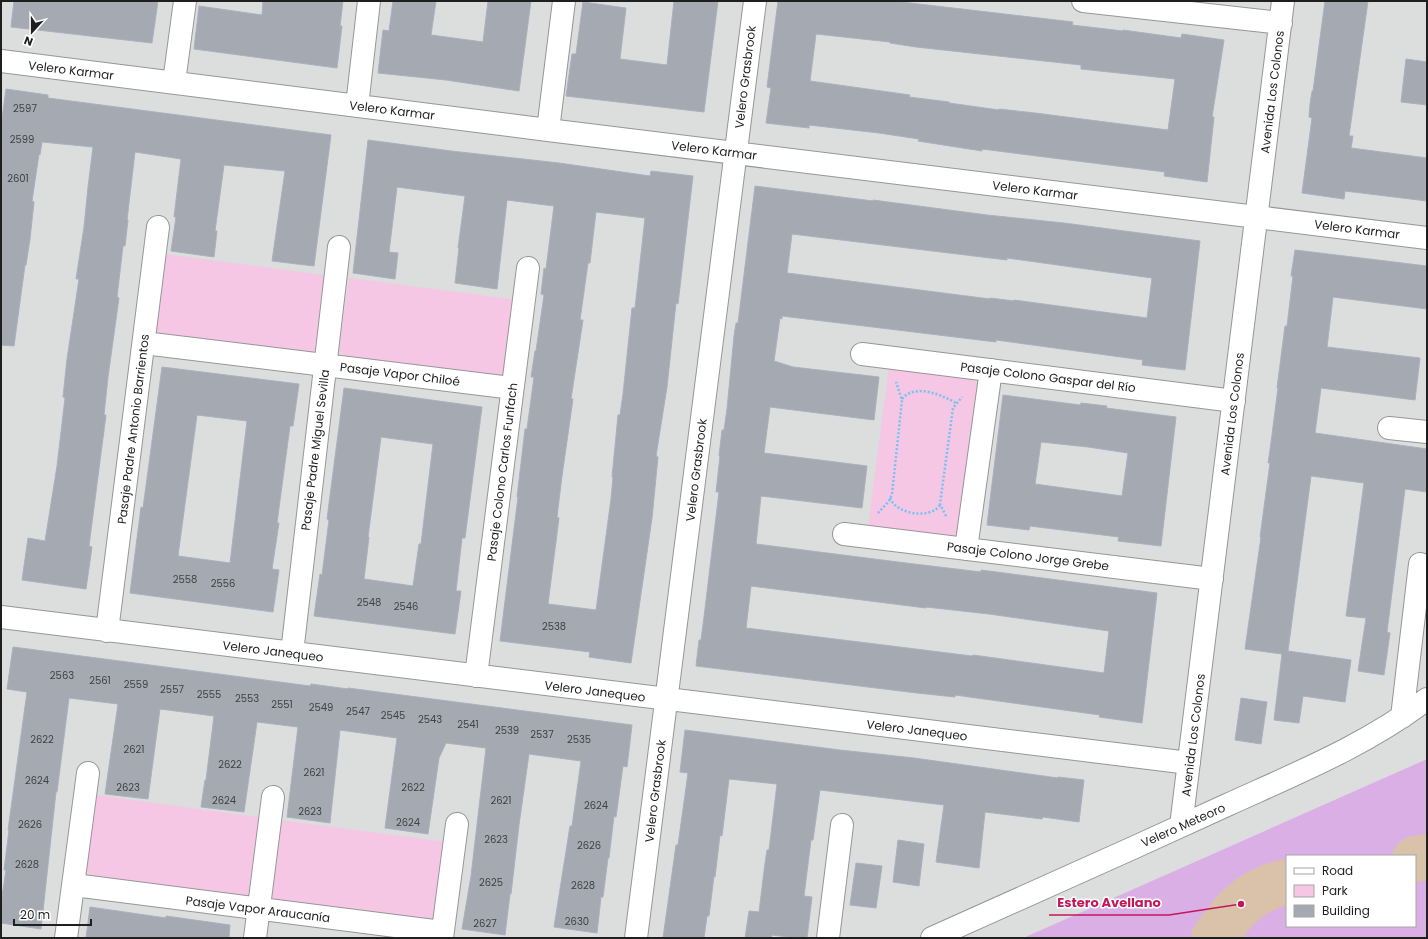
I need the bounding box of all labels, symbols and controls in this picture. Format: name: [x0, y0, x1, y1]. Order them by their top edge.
north arrow: [12, 12, 52, 52]
street label: Velero Grasbrook: [730, 24, 760, 129]
street label: Avenida Los Colonos: [1256, 29, 1288, 155]
text: N: [22, 32, 35, 50]
street label: Velero Karmar: [27, 56, 115, 84]
street label: Velero Karmar: [348, 96, 436, 124]
house number: 2597: [13, 101, 37, 116]
house number: 2599: [10, 132, 34, 147]
street label: Velero Karmar: [670, 136, 758, 164]
house number: 2601: [7, 171, 29, 186]
street label: Velero Karmar: [991, 176, 1079, 204]
street label: Velero Karmar: [1313, 215, 1401, 243]
street label: Pasaje Padre Antonio Barrientos: [113, 333, 153, 525]
street label: Avenida Los Colonos: [1216, 351, 1248, 477]
street label: Pasaje Vapor Chiloé: [339, 358, 461, 390]
street label: Pasaje Colono Gaspar del Río: [959, 358, 1137, 396]
street label: Pasaje Padre Miguel Sevilla: [297, 368, 333, 532]
street label: Pasaje Colono Carlos Funfach: [483, 382, 521, 562]
street label: Velero Grasbrook: [681, 417, 711, 522]
street label: Pasaje Colono Jorge Grebe: [946, 538, 1110, 574]
house number: 2558: [173, 572, 197, 587]
house number: 2556: [211, 576, 235, 591]
house number: 2548: [357, 595, 381, 610]
house number: 2546: [394, 599, 418, 614]
house number: 2538: [542, 619, 566, 634]
street label: Velero Janequeo: [221, 636, 325, 666]
house number: 2563: [50, 668, 74, 683]
street label: Avenida Los Colonos: [1177, 672, 1209, 798]
house number: 2561: [89, 673, 111, 688]
street label: Velero Janequeo: [543, 676, 647, 706]
house number: 2559: [124, 677, 148, 692]
house number: 2557: [160, 682, 184, 697]
house number: 2555: [197, 687, 221, 702]
house number: 2553: [235, 691, 259, 706]
house number: 2551: [271, 697, 293, 712]
house number: 2549: [309, 700, 333, 715]
house number: 2547: [346, 704, 370, 719]
house number: 2545: [381, 708, 405, 723]
house number: 2543: [418, 712, 442, 727]
street label: Velero Janequeo: [865, 715, 969, 745]
house number: 2541: [457, 717, 479, 732]
house number: 2539: [495, 723, 519, 738]
house number: 2537: [530, 727, 554, 742]
house number: 2622: [30, 732, 54, 747]
house number: 2535: [567, 732, 591, 747]
street label: Velero Grasbrook: [640, 738, 670, 843]
house number: 2621: [123, 742, 145, 757]
house number: 2622: [218, 757, 242, 772]
house number: 2621: [303, 765, 325, 780]
house number: 2624: [25, 773, 49, 788]
house number: 2623: [116, 780, 140, 795]
house number: 2622: [401, 780, 425, 795]
house number: 2624: [212, 793, 236, 808]
house number: 2621: [490, 793, 512, 808]
house number: 2624: [584, 798, 608, 813]
street label: Velero Meteoro: [1138, 799, 1228, 851]
house number: 2623: [298, 804, 322, 819]
house number: 2624: [396, 815, 420, 830]
house number: 2626: [18, 817, 42, 832]
house number: 2623: [484, 832, 508, 847]
house number: 2626: [577, 838, 601, 853]
legend: [1286, 855, 1416, 927]
house number: 2628: [15, 857, 39, 872]
text: Road: [1322, 862, 1353, 879]
house number: 2625: [479, 875, 503, 890]
house number: 2628: [571, 878, 595, 893]
text: Park: [1322, 882, 1349, 899]
callout: Estero Avellano: [1049, 890, 1169, 915]
street label: Pasaje Vapor Araucanía: [185, 892, 331, 926]
text: Estero Avellano: [1057, 893, 1161, 912]
scale bar: [14, 901, 91, 927]
text: Building: [1322, 902, 1370, 919]
text: 20 m: [20, 906, 50, 923]
house number: 2630: [565, 914, 589, 929]
house number: 2627: [473, 916, 497, 931]

